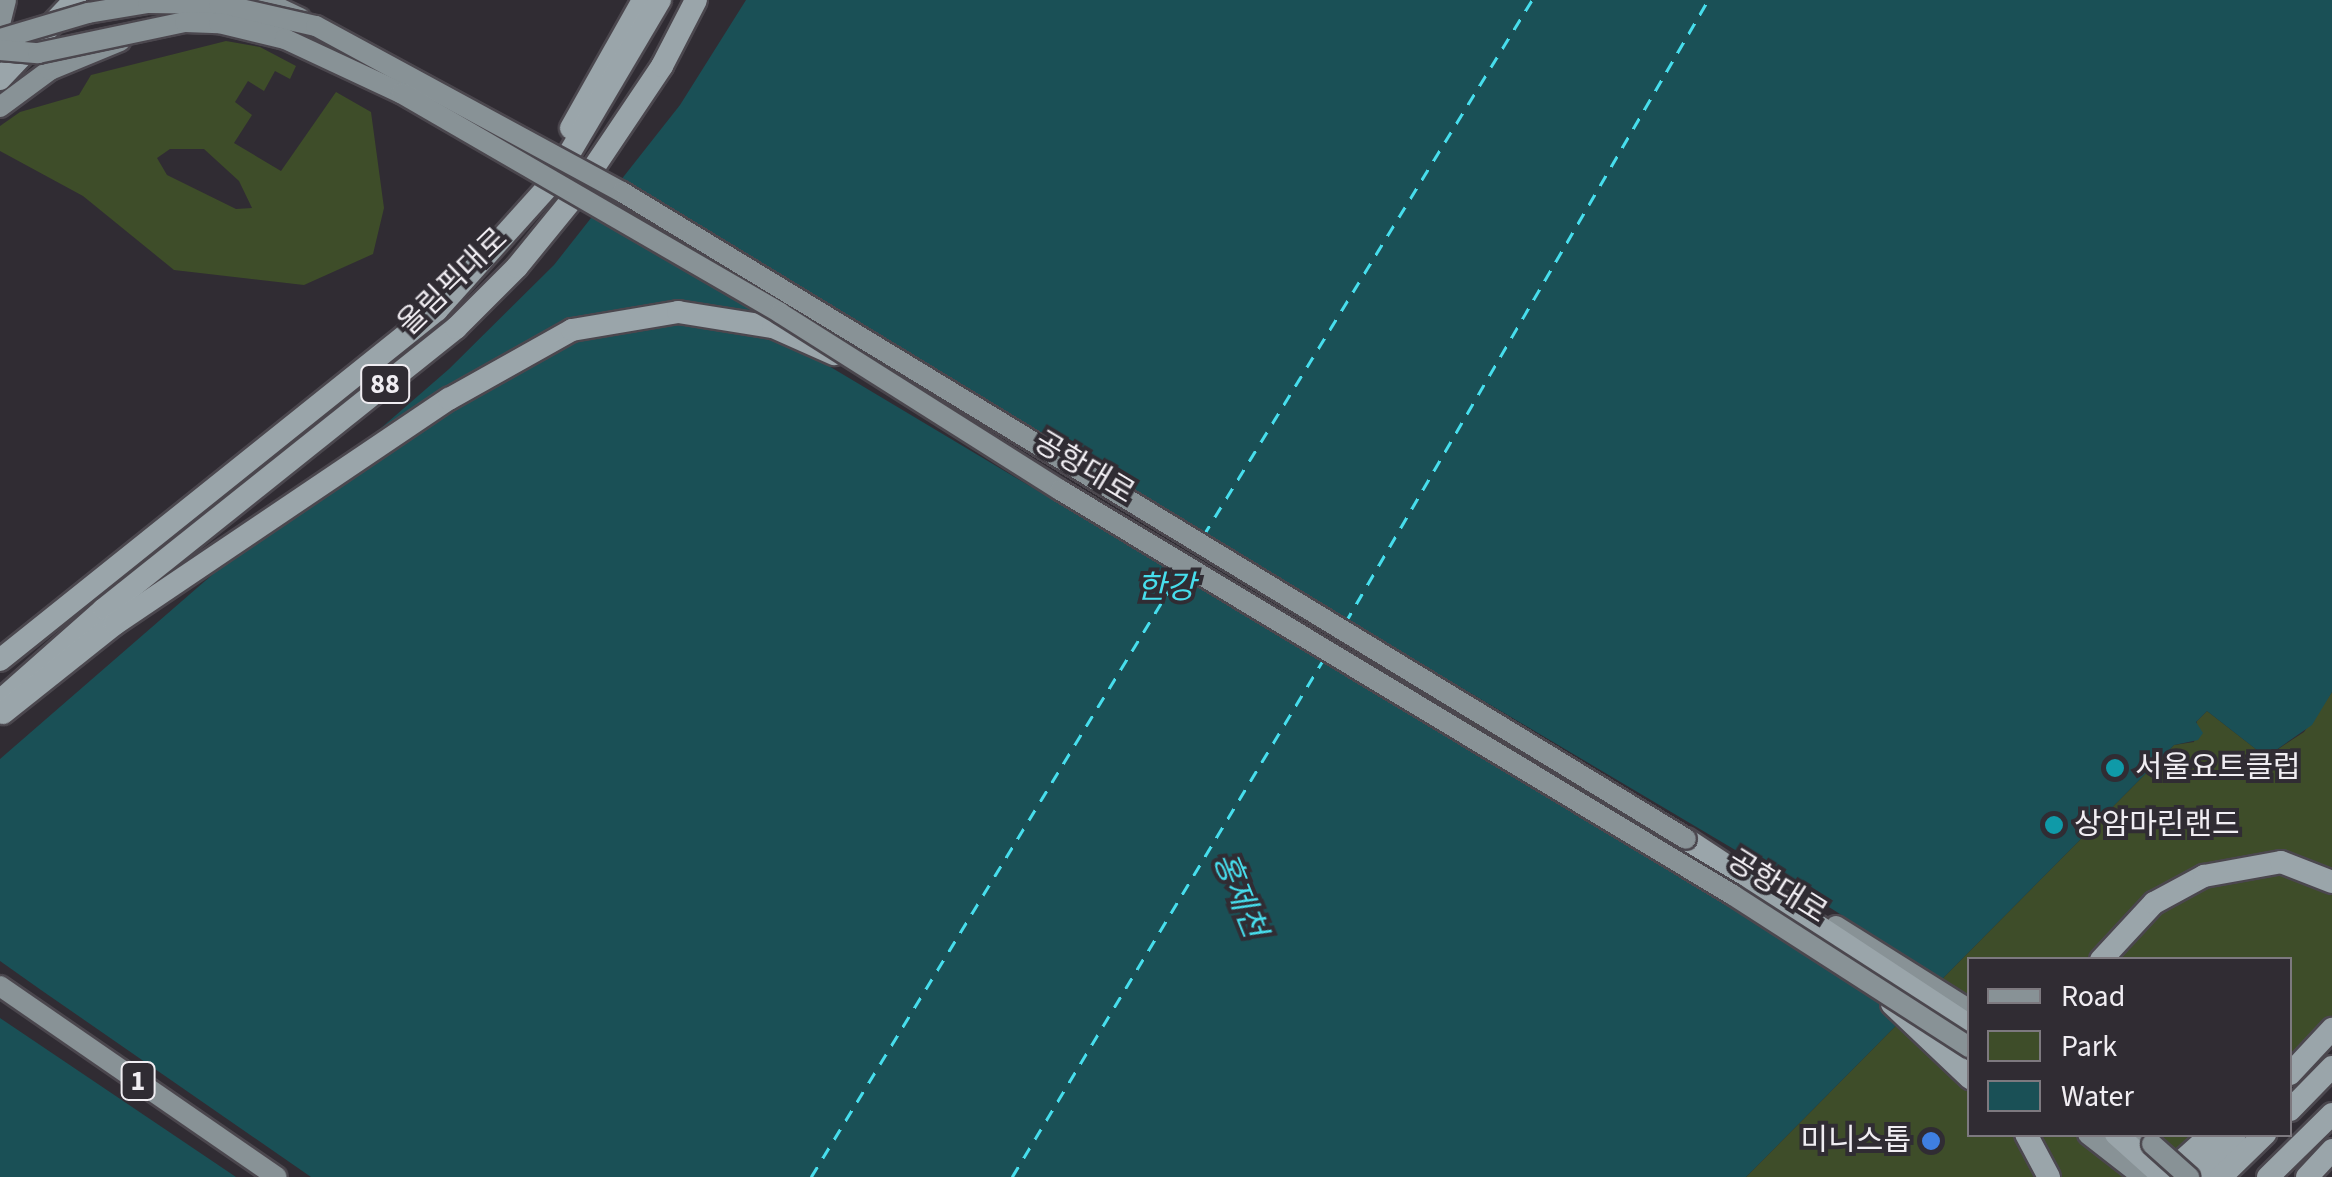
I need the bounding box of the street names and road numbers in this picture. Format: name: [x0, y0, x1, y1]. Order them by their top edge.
street label: 올림픽대로: [391, 221, 515, 343]
road number: 88: [360, 361, 410, 407]
street label: 공항대로: [1027, 424, 1141, 512]
street label: 공항대로: [1721, 842, 1833, 932]
road number: 1: [120, 1058, 156, 1104]

